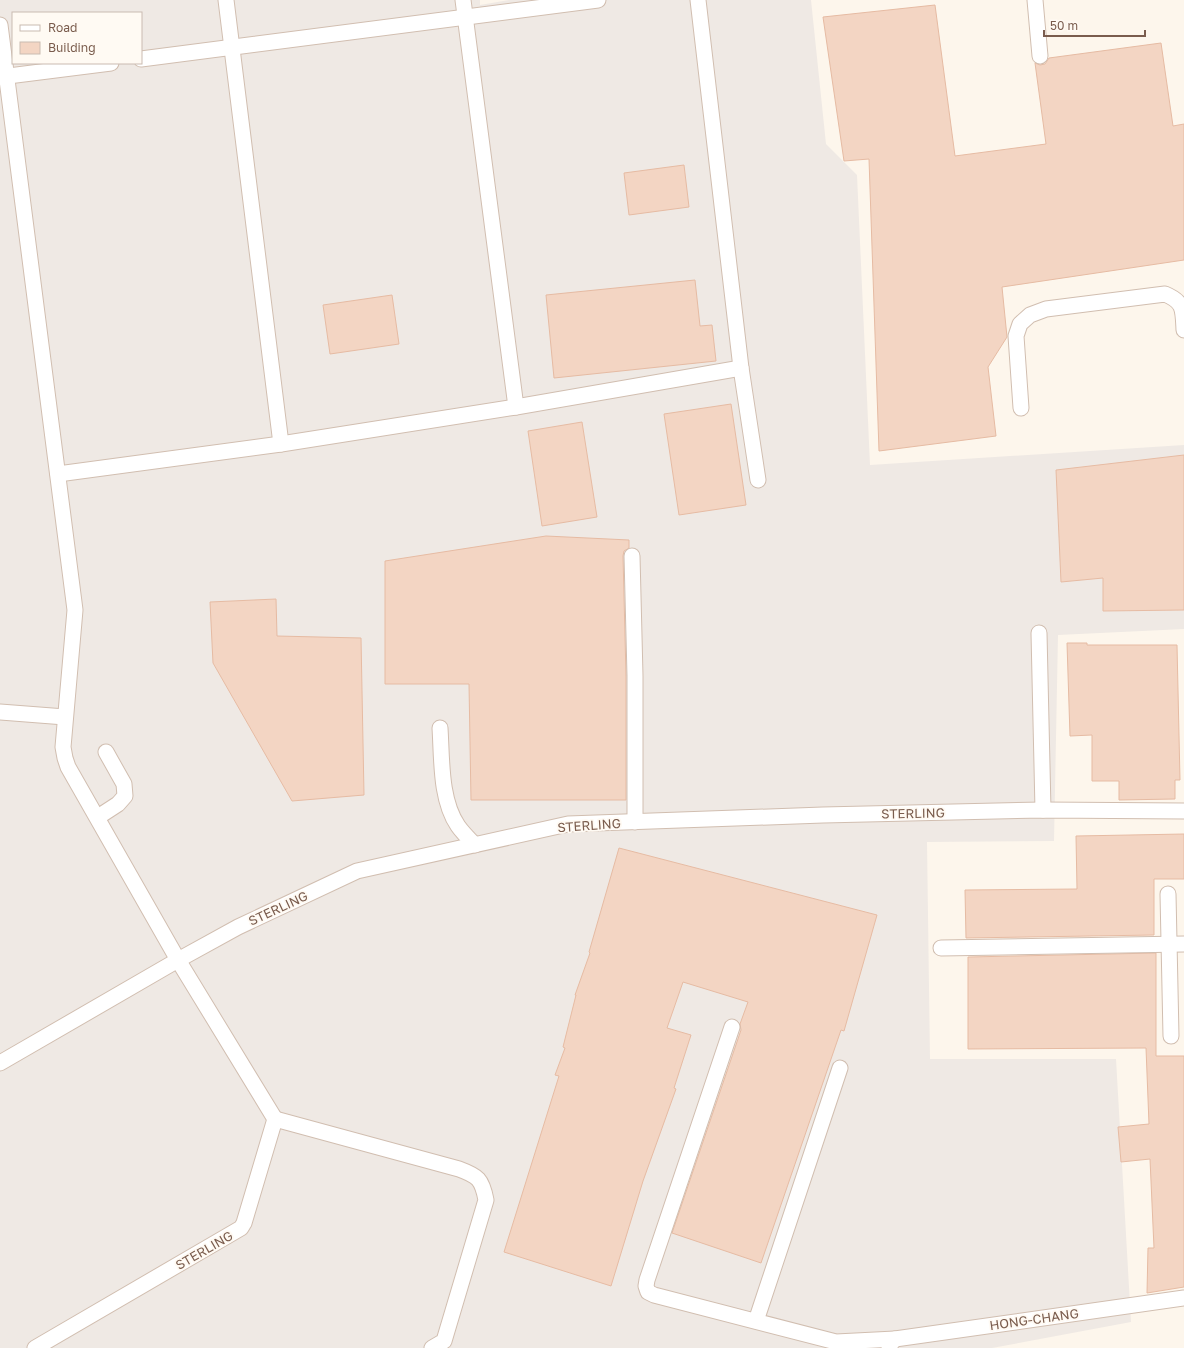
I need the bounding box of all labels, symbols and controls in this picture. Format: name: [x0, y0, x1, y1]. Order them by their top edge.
legend: [12, 12, 142, 64]
scale bar: [1044, 12, 1145, 38]
text: 50 m: [1050, 18, 1078, 33]
text: Road: [48, 20, 77, 35]
text: Building: [48, 40, 96, 55]
street label: STERLING: [881, 804, 945, 822]
street label: STERLING: [557, 815, 621, 835]
street label: STERLING: [246, 887, 310, 929]
street label: STERLING: [172, 1227, 236, 1273]
street label: HONG-CHANG: [988, 1305, 1080, 1333]

